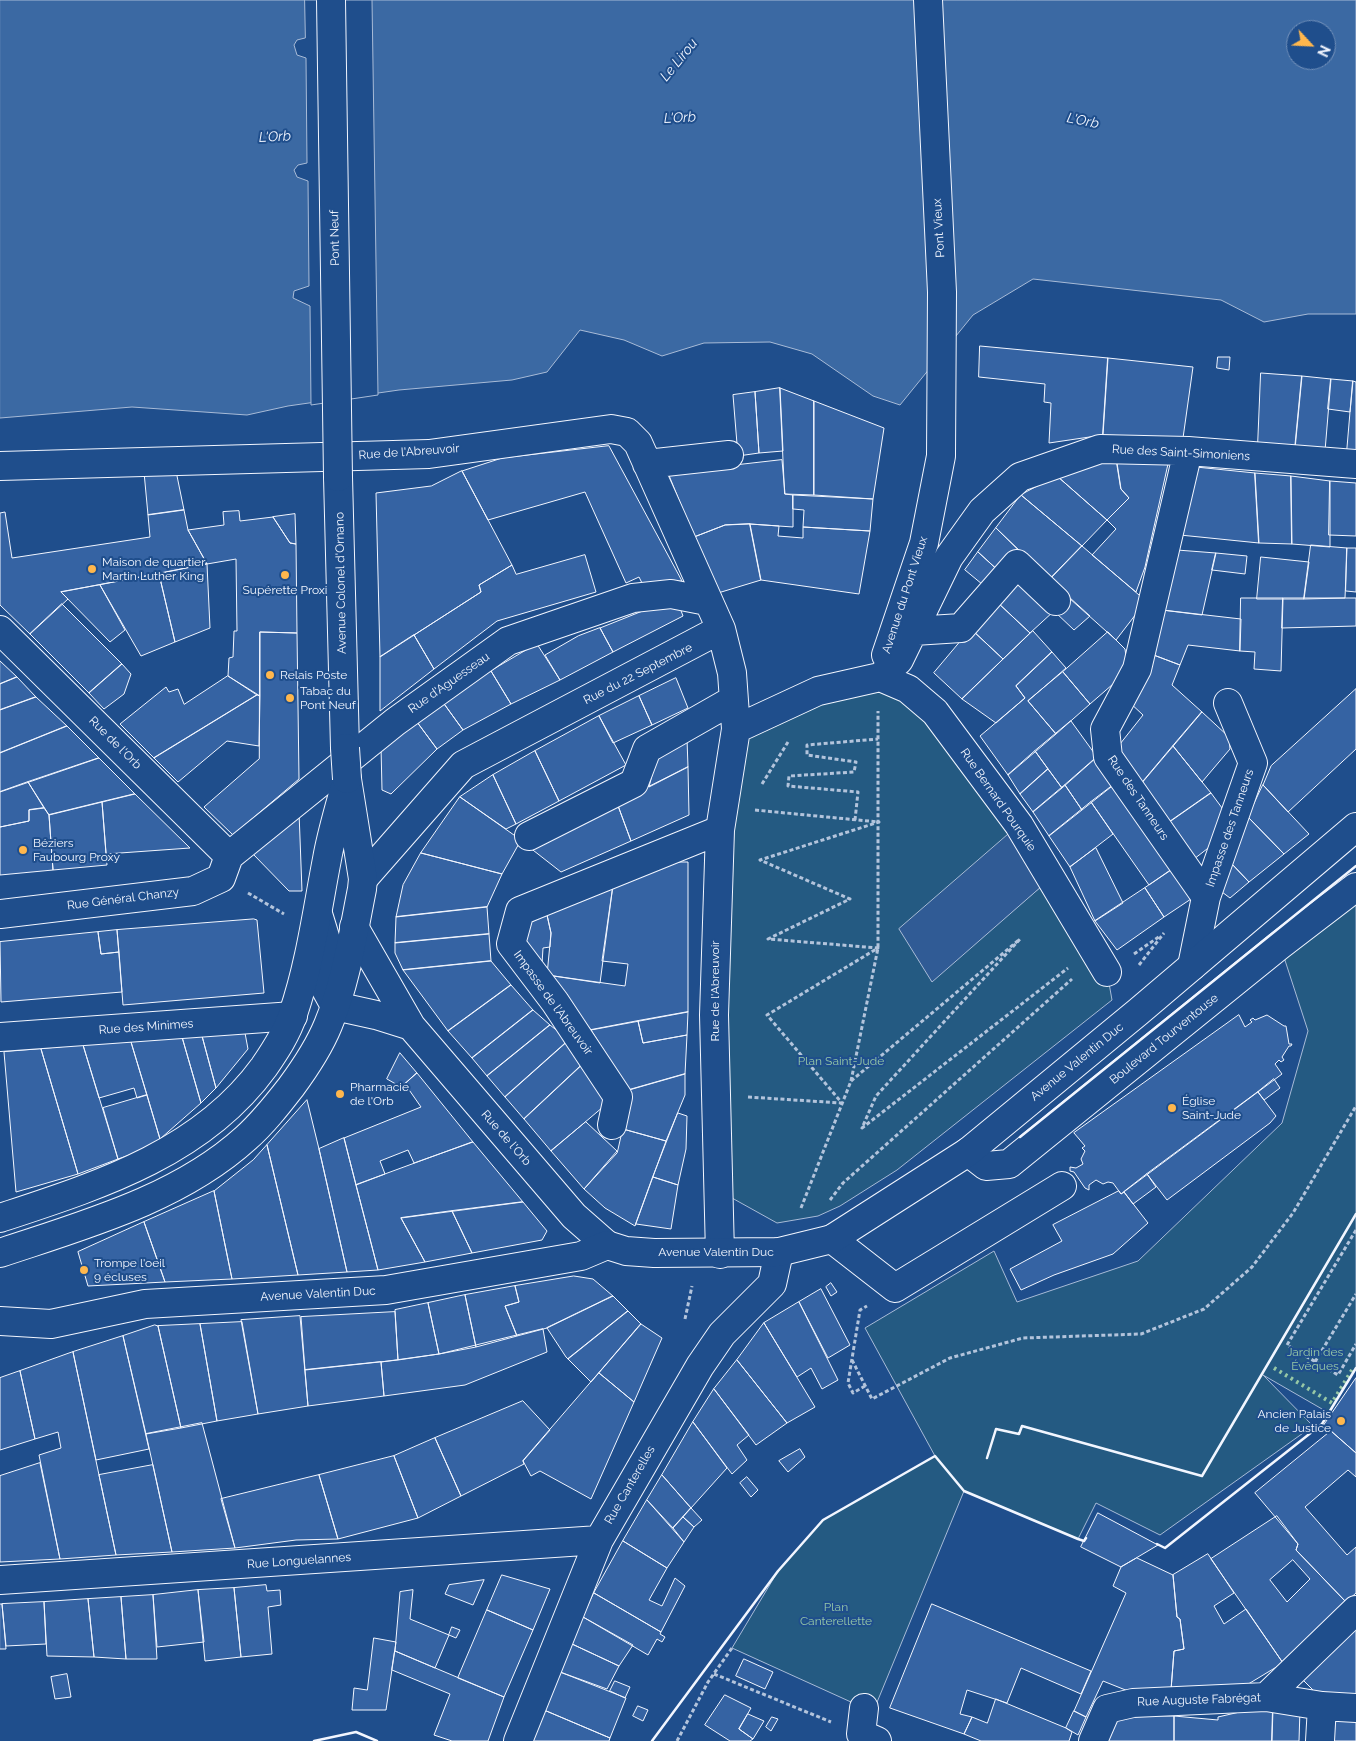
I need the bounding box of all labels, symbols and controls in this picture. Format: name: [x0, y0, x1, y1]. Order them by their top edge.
north arrow: [1286, 20, 1336, 70]
water label: Le Lirou: [657, 35, 701, 85]
text: N: [1314, 43, 1333, 59]
water label: L'Orb: [663, 109, 697, 127]
water label: L'Orb: [1066, 110, 1100, 132]
water label: L'Orb: [258, 128, 292, 146]
street label: Pont Vieux: [930, 198, 948, 258]
street label: Pont Neuf: [327, 210, 343, 266]
street label: Rue de l'Abreuvoir: [358, 441, 460, 463]
street label: Rue des Saint-Simoniens: [1112, 442, 1250, 464]
street label: Avenue Colonel d'Ornano: [333, 512, 349, 654]
street label: Avenue du Pont Vieux: [879, 535, 931, 655]
place label: Maison de quartier Martin Luther King: [102, 555, 205, 583]
marker: Maison de quartier Martin Luther King: [86, 563, 98, 575]
marker: Supérette Proxi: [279, 569, 291, 581]
place label: Supérette Proxi: [243, 583, 327, 597]
street label: Rue du 22 Septembre: [581, 640, 695, 708]
street label: Rue d'Aguesseau: [406, 650, 492, 716]
place label: Relais Poste: [280, 668, 347, 682]
marker: Relais Poste: [264, 669, 276, 681]
place label: Tabac du Pont Neuf: [300, 684, 356, 712]
marker: Tabac du Pont Neuf: [284, 692, 296, 704]
street label: Rue de l'Orb: [86, 714, 144, 772]
street label: Rue Bernard Pourquie: [957, 746, 1039, 854]
street label: Rue des Tanneurs: [1104, 753, 1172, 843]
street label: Impasse des Tanneurs: [1203, 767, 1257, 889]
place label: Béziers Faubourg Proxy: [33, 836, 120, 864]
marker: Béziers Faubourg Proxy: [17, 844, 29, 856]
street label: Rue Général Chanzy: [66, 885, 180, 913]
street label: Rue de l'Abreuvoir: [708, 940, 722, 1042]
street label: Impasse de l'Abreuvoir: [510, 948, 596, 1058]
street label: Boulevard Tourventouse: [1107, 991, 1221, 1087]
street label: Rue des Minimes: [98, 1017, 194, 1037]
street label: Avenue Valentin Duc: [1028, 1020, 1126, 1104]
park label: Plan Saint-Jude: [798, 1054, 884, 1068]
place label: Pharmacie de l'Orb: [350, 1080, 409, 1108]
marker: Pharmacie de l'Orb: [334, 1088, 346, 1100]
place label: Église Saint-Jude: [1182, 1094, 1241, 1122]
marker: Église Saint-Jude: [1166, 1102, 1178, 1114]
street label: Rue de l'Orb: [478, 1107, 534, 1169]
street label: Avenue Valentin Duc: [658, 1245, 774, 1259]
place label: Trompe l'oeil 9 écluses: [94, 1256, 165, 1284]
marker: Trompe l'oeil 9 écluses: [78, 1264, 90, 1276]
street label: Avenue Valentin Duc: [260, 1284, 376, 1304]
park label: Jardin des Évêques: [1287, 1345, 1343, 1373]
place label: Ancien Palais de Justice: [1257, 1407, 1331, 1435]
marker: Ancien Palais de Justice: [1335, 1415, 1347, 1427]
street label: Rue Canterelles: [602, 1443, 658, 1527]
street label: Rue Longuelannes: [247, 1550, 351, 1572]
park label: Plan Canterellette: [800, 1600, 872, 1628]
street label: Rue Auguste Fabrégat: [1137, 1691, 1261, 1709]

